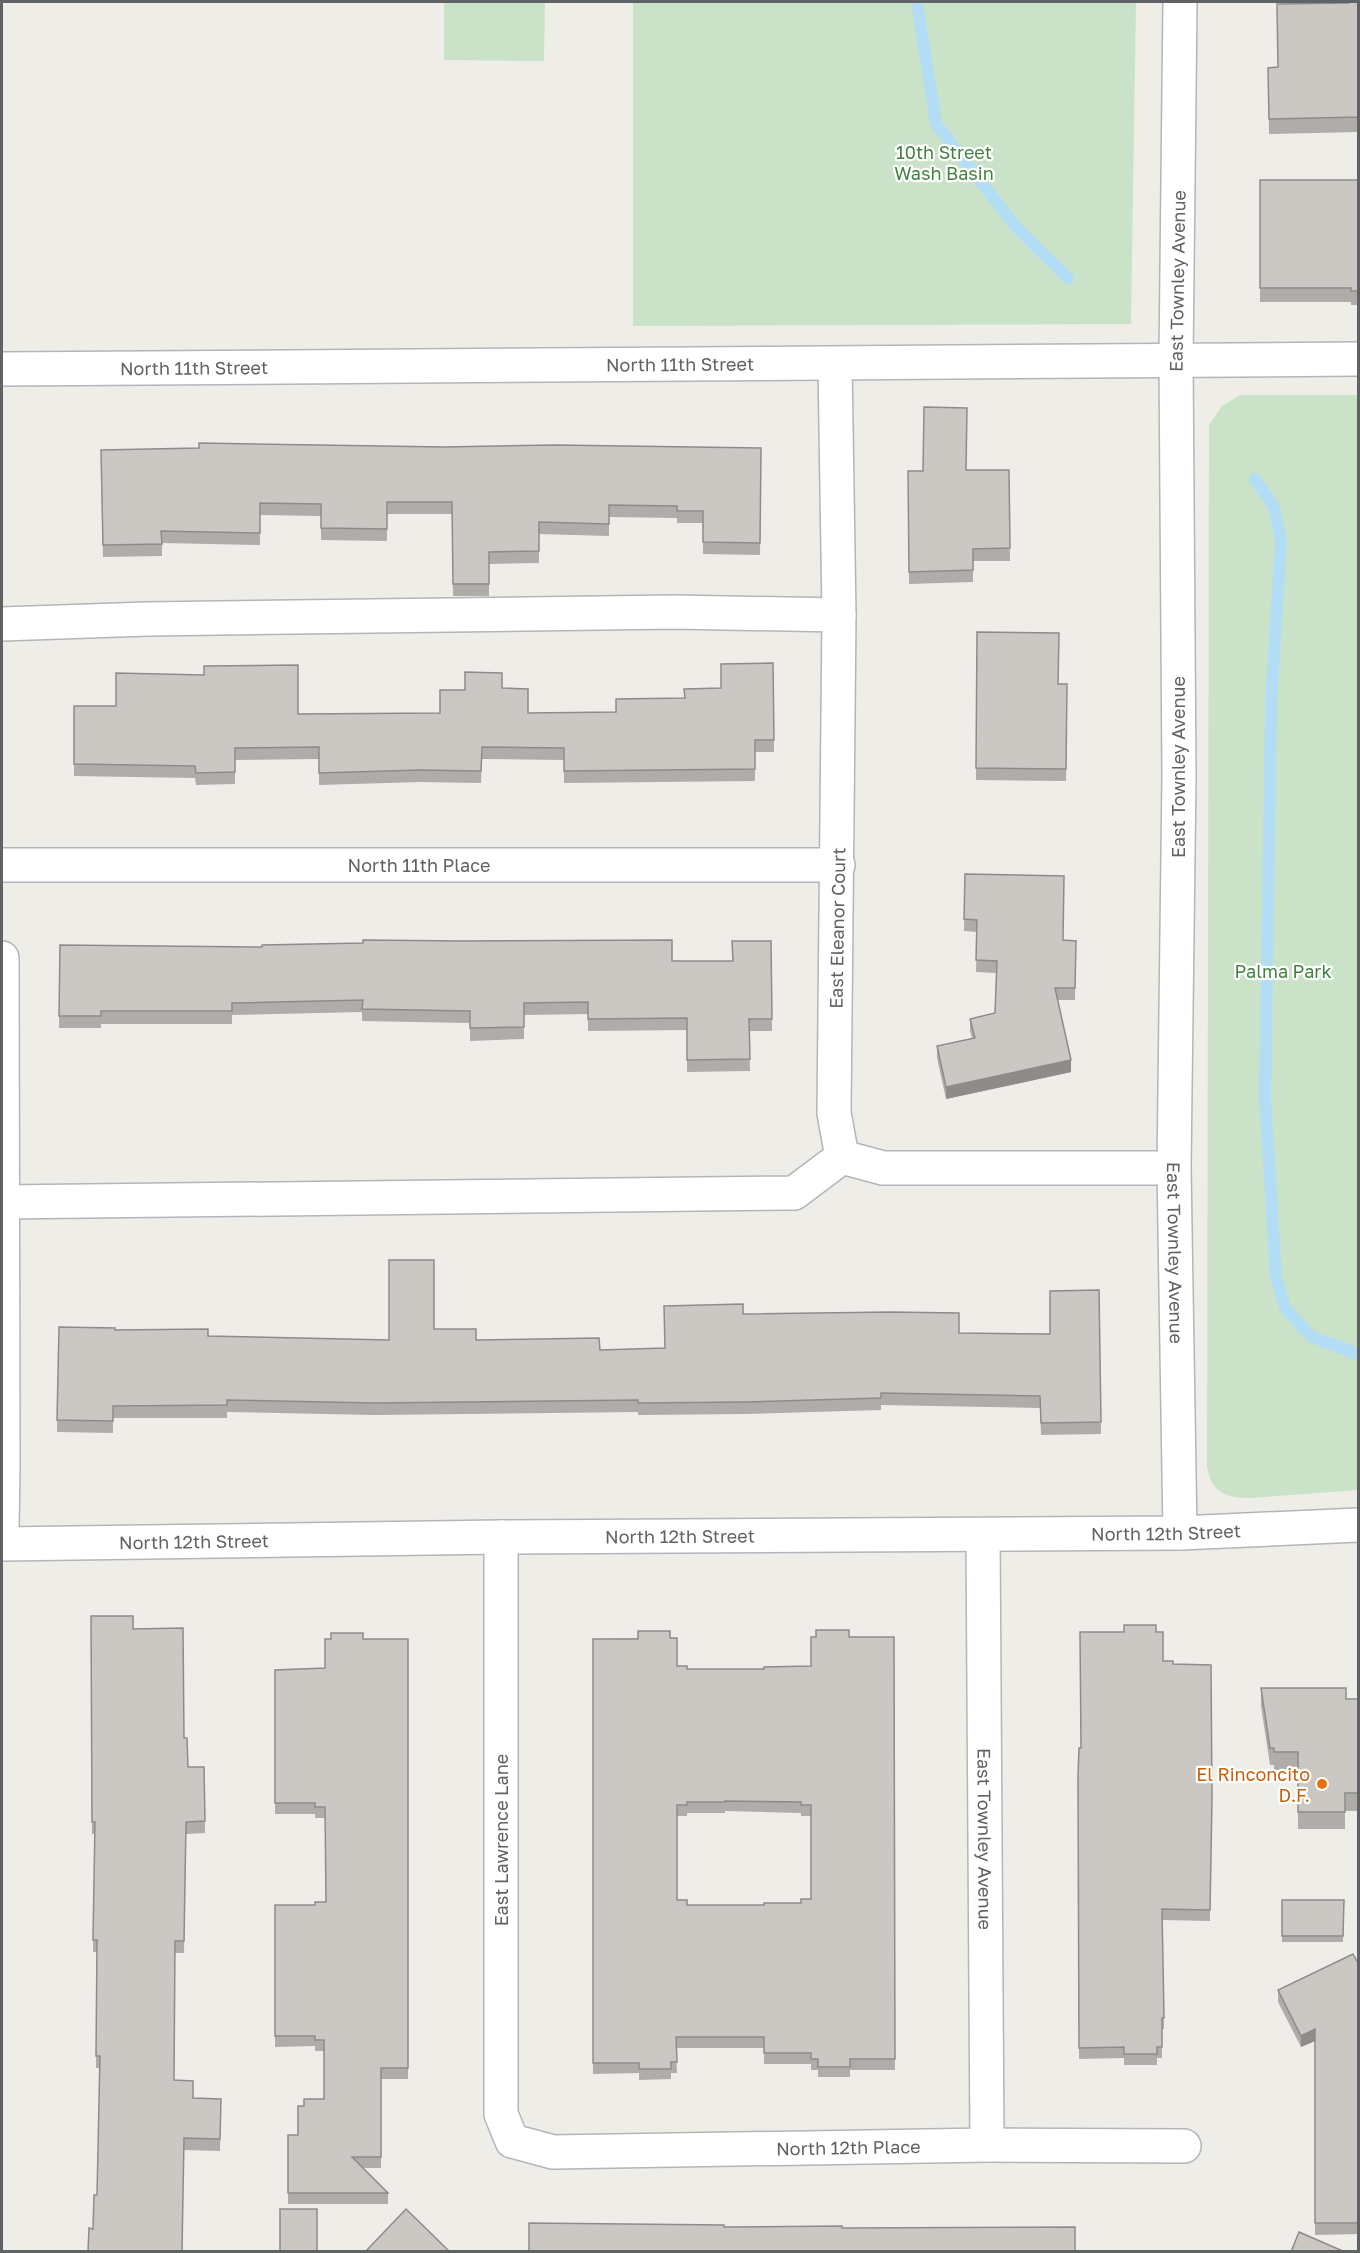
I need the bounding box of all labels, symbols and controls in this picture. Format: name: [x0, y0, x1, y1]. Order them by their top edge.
park label: 10th Street Wash Basin: [894, 141, 994, 184]
street label: East Townley Avenue: [1164, 190, 1190, 372]
street label: North 11th Street: [606, 352, 754, 376]
street label: North 11th Street: [120, 356, 268, 379]
street label: East Townley Avenue: [1167, 676, 1189, 858]
street label: East Eleanor Court: [825, 847, 849, 1009]
street label: North 11th Place: [348, 854, 490, 876]
park label: Palma Park: [1234, 960, 1332, 982]
street label: East Townley Avenue: [1163, 1162, 1188, 1344]
street label: North 12th Street: [1091, 1519, 1241, 1545]
street label: North 12th Street: [605, 1525, 755, 1547]
street label: North 12th Street: [119, 1529, 269, 1553]
street label: East Townley Avenue: [973, 1748, 997, 1930]
street label: East Lawrence Lane: [490, 1754, 512, 1926]
place label: El Rinconcito D.F.: [1196, 1763, 1310, 1806]
marker: El Rinconcito D.F.: [1315, 1777, 1329, 1791]
street label: North 12th Place: [776, 2135, 921, 2159]

